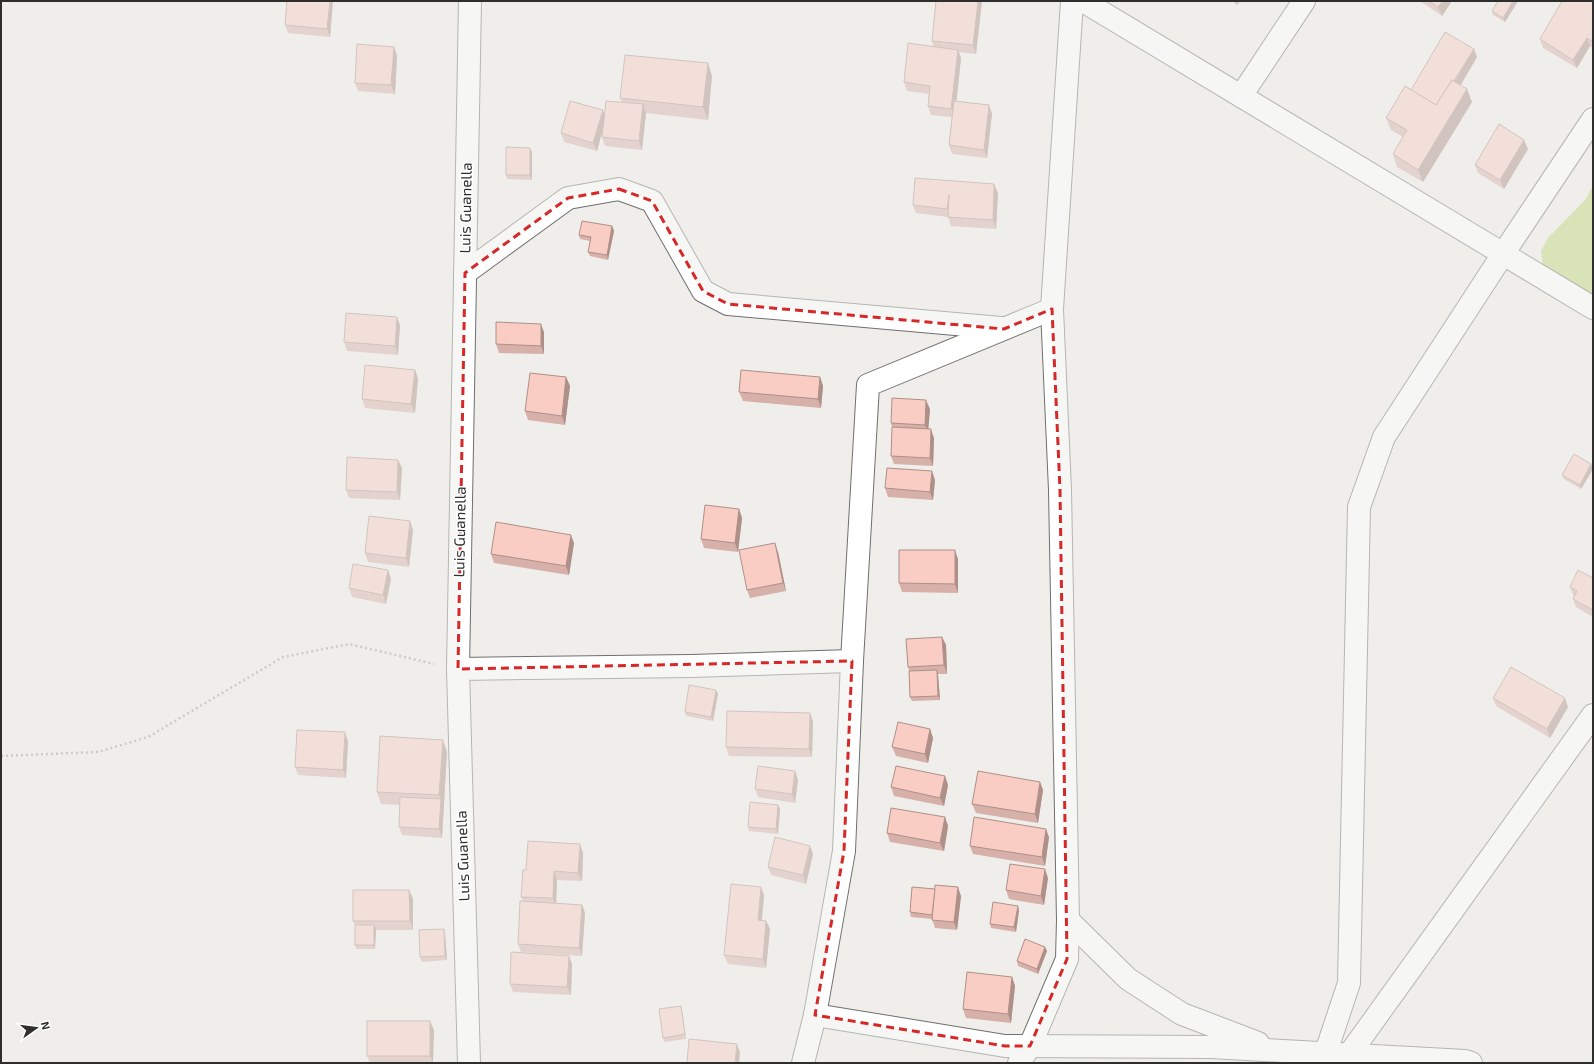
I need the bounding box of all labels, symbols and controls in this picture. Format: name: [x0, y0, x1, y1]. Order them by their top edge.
street label: Luis Guanella: [455, 162, 475, 254]
street label: Luis Guanella: [449, 486, 469, 578]
street label: Luis Guanella: [451, 810, 473, 902]
north arrow: [16, 1008, 56, 1048]
text: N: [39, 1020, 53, 1031]

